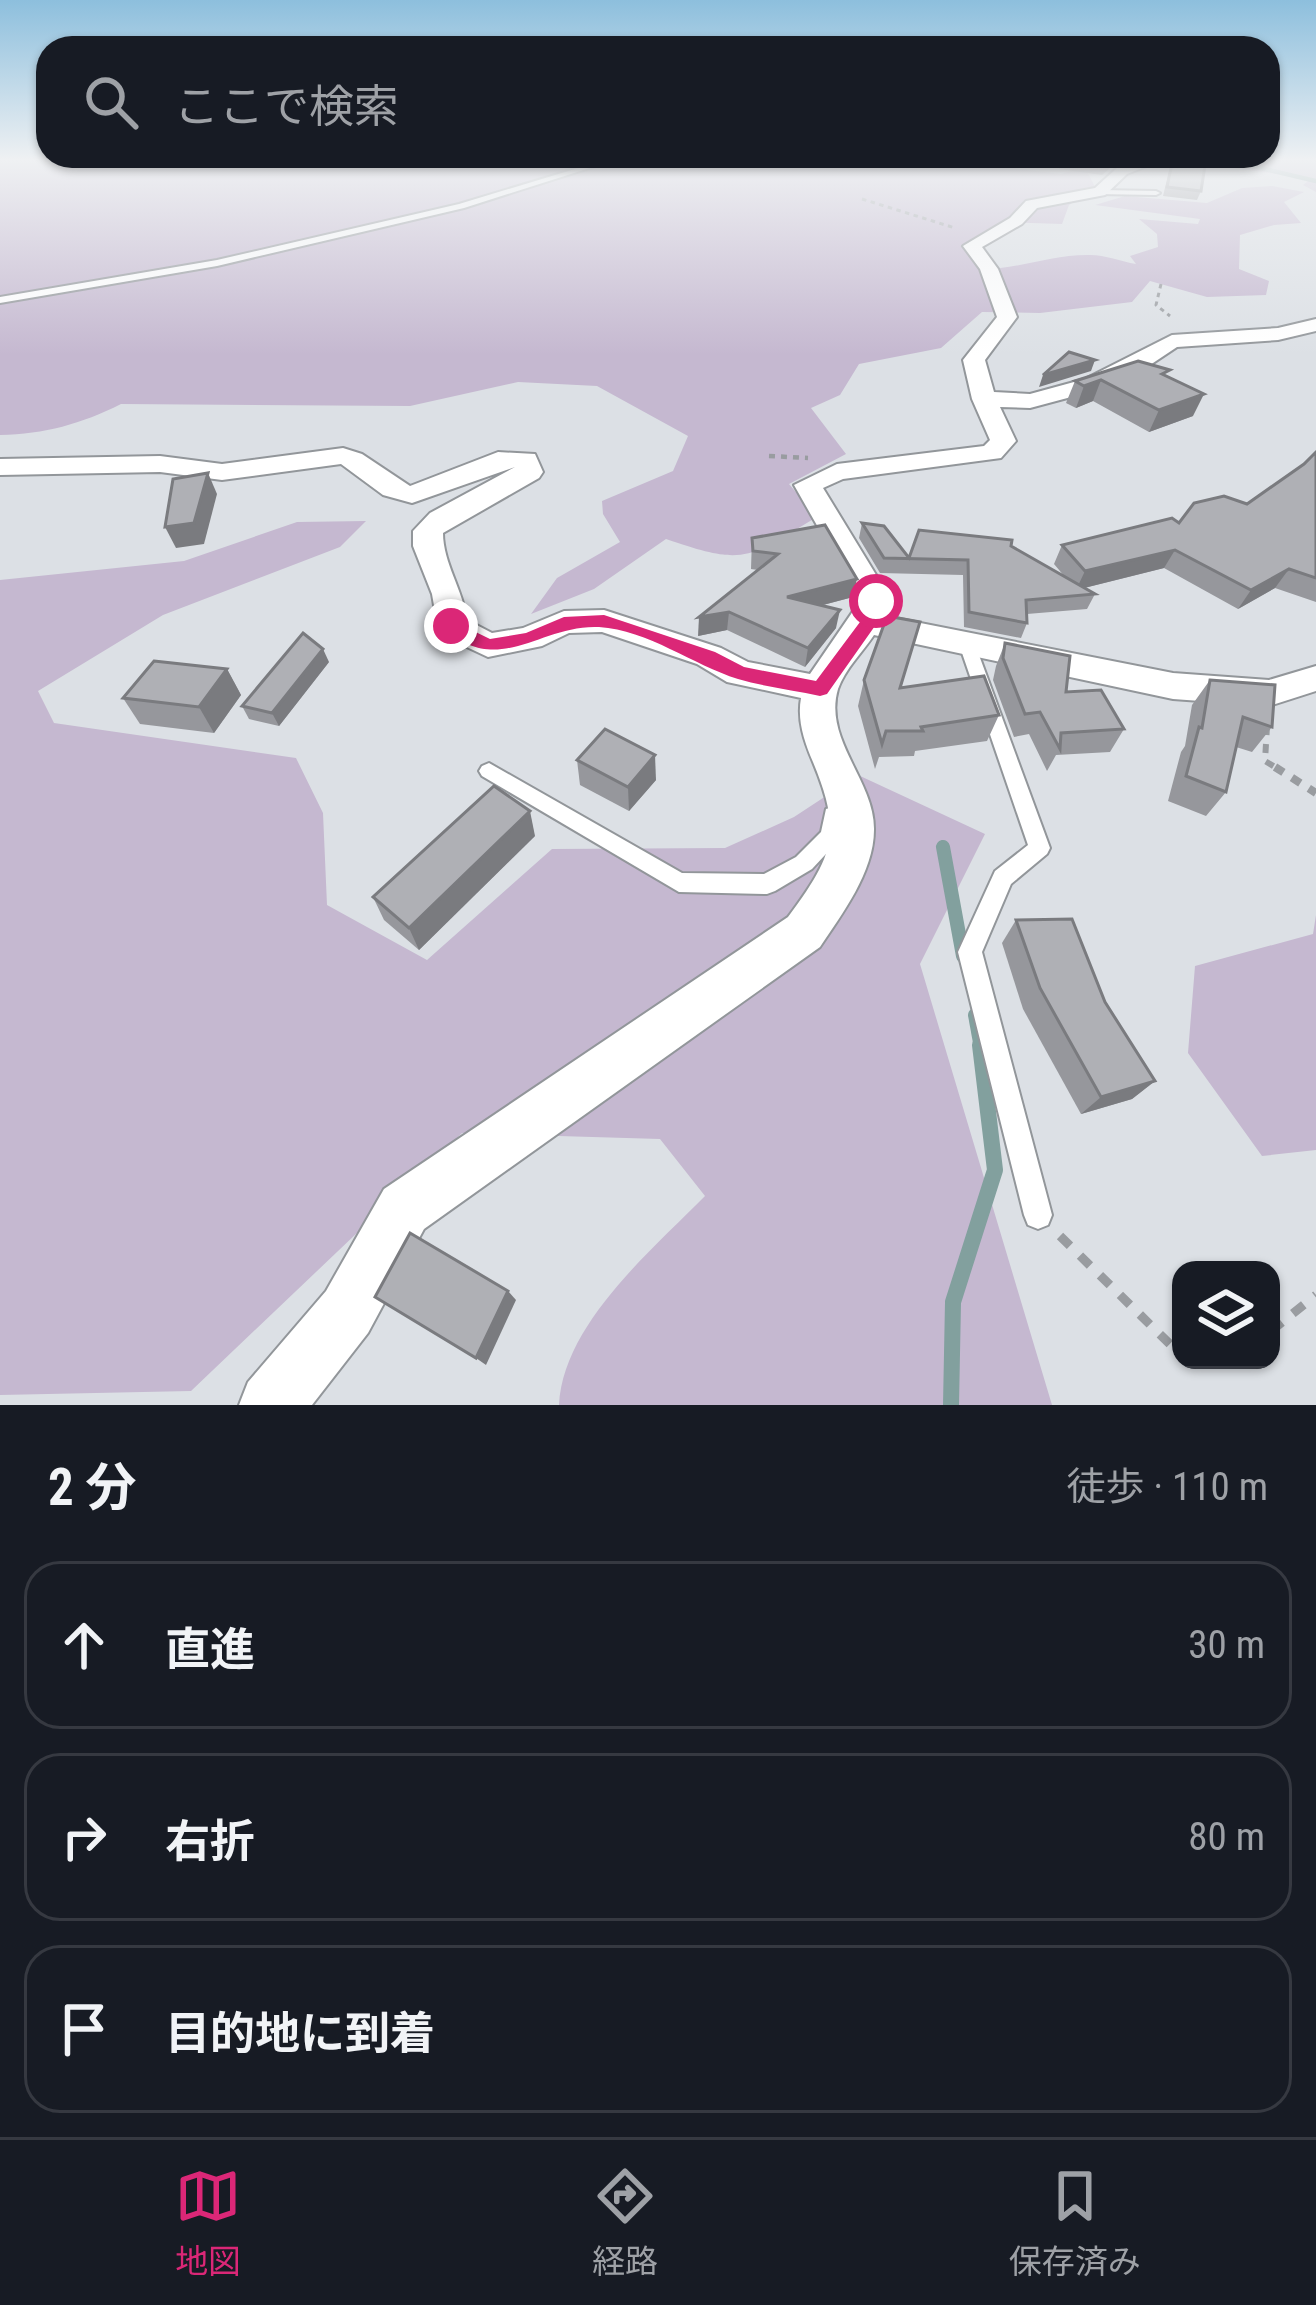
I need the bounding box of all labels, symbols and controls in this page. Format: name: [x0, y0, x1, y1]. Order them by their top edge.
search box: [36, 36, 1280, 168]
icon: search: [78, 69, 144, 135]
text: ここで検索: [174, 80, 399, 133]
route start: [849, 574, 903, 628]
route end: [424, 599, 478, 653]
map controls: [1172, 1261, 1280, 1369]
button: layers: [1172, 1261, 1280, 1369]
text: 2 分: [48, 1458, 137, 1517]
text: 徒歩 · 110 m: [1067, 1464, 1268, 1510]
icon: ahead: [51, 1612, 117, 1678]
text: 30 m: [1188, 1622, 1265, 1668]
text: 直進: [165, 1623, 255, 1676]
icon: right: [51, 1804, 117, 1870]
text: 80 m: [1188, 1814, 1265, 1860]
text: 右折: [165, 1815, 255, 1868]
icon: arrive: [51, 1996, 117, 2062]
text: 目的地に到着: [165, 2007, 435, 2060]
tab: 地図: [175, 2163, 241, 2283]
tab: 経路: [592, 2163, 658, 2283]
tab: 保存済み: [1009, 2163, 1141, 2283]

